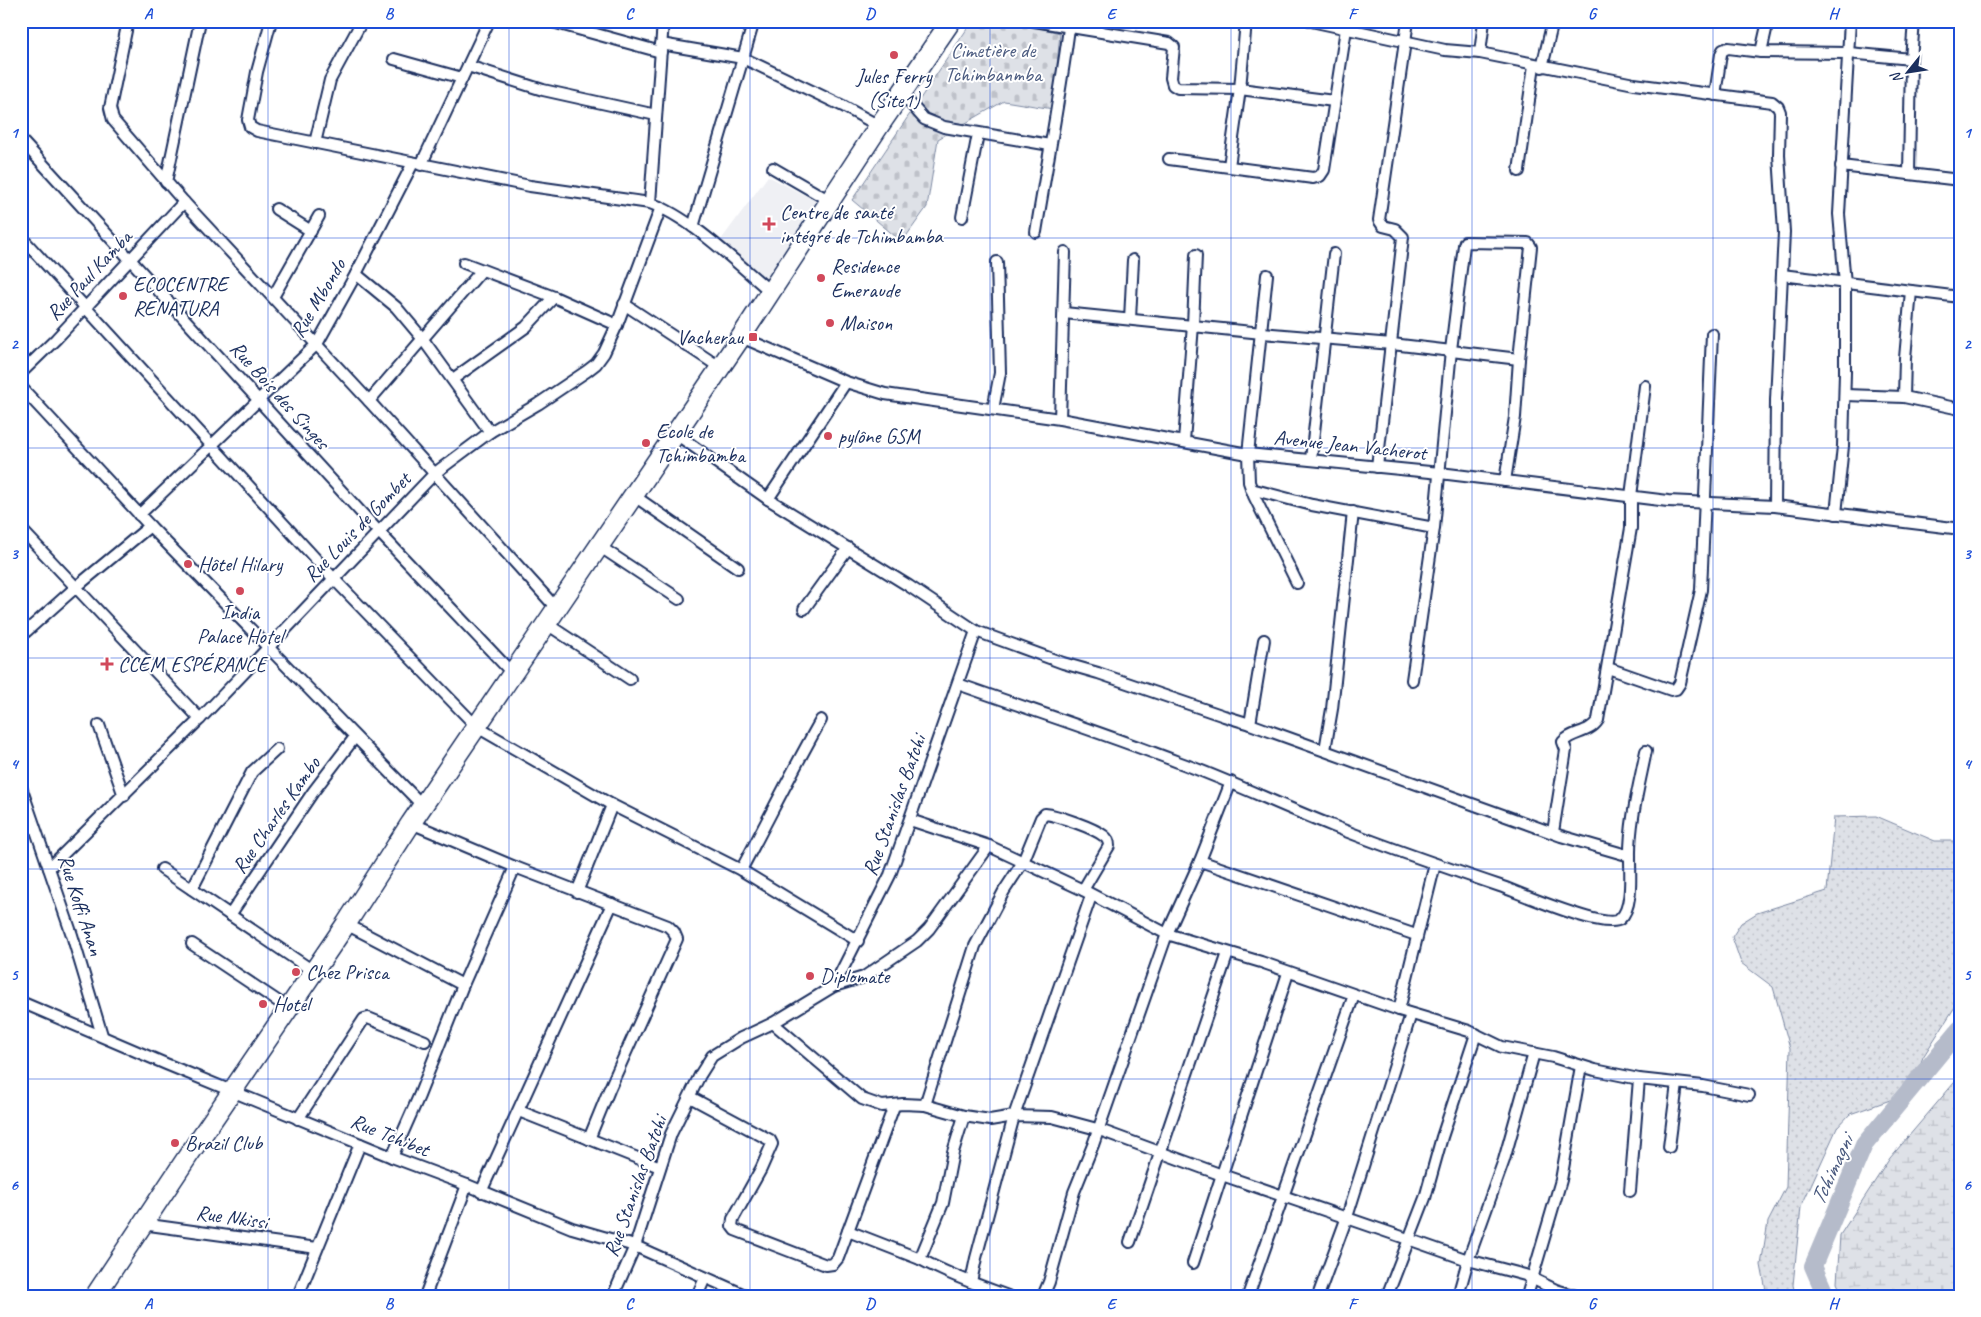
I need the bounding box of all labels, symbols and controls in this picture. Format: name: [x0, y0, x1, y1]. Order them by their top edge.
text: A: [144, 4, 154, 24]
text: B: [385, 4, 395, 24]
text: C: [625, 4, 635, 24]
text: D: [865, 4, 876, 24]
text: E: [1107, 4, 1118, 24]
text: F: [1348, 4, 1359, 24]
text: G: [1588, 4, 1598, 24]
text: H: [1828, 4, 1840, 24]
park label: Cimetière de Tchimbanmba: [944, 37, 1044, 87]
north arrow: [1884, 48, 1934, 98]
marker: Jules Ferry (Site1): [888, 49, 900, 61]
place label: Jules Ferry (Site1): [855, 63, 934, 113]
text: N: [1886, 68, 1907, 86]
text: 1: [10, 123, 19, 143]
text: 1: [1963, 123, 1972, 143]
place label: Centre de santé intégré de Tchimbamba: [780, 199, 944, 249]
marker: Centre de santé intégré de Tchimbamba: [762, 217, 776, 231]
street label: Rue Paul Kamba: [41, 223, 139, 325]
street label: Rue Mbondo: [284, 253, 352, 342]
place label: Residence Emeraude: [831, 253, 902, 303]
place label: ECOCENTRE RENATURA: [133, 271, 230, 321]
marker: Residence Emeraude: [815, 272, 827, 284]
marker: ECOCENTRE RENATURA: [117, 290, 129, 302]
place label: Maison: [840, 310, 893, 336]
marker: Maison: [824, 317, 836, 329]
place label: Vacherau: [677, 324, 744, 350]
marker: Vacherau: [747, 331, 759, 343]
text: 2: [10, 334, 19, 354]
text: 2: [1963, 334, 1972, 354]
street label: Rue Bois des Singes: [224, 335, 337, 456]
place label: Ecole de Tchimbamba: [656, 418, 747, 468]
place label: pylône GSM: [838, 423, 921, 449]
street label: Avenue Jean Vacherot: [1273, 424, 1429, 466]
marker: pylône GSM: [822, 430, 834, 442]
marker: Ecole de Tchimbamba: [640, 437, 652, 449]
street label: Rue Louis de Gombet: [298, 465, 417, 587]
text: 3: [10, 544, 19, 564]
text: 3: [1963, 544, 1972, 564]
place label: Hôtel Hilary: [198, 551, 284, 577]
marker: Hôtel Hilary: [182, 558, 194, 570]
marker: India Palace Hotel: [234, 585, 246, 597]
place label: India Palace Hotel: [197, 599, 286, 649]
place label: CCEM ESPÉRANCE: [118, 651, 269, 677]
marker: CCEM ESPÉRANCE: [100, 657, 114, 671]
street label: Rue Stanislas Batchi: [856, 728, 933, 879]
street label: Rue Charles Kambo: [226, 750, 327, 878]
text: 4: [10, 754, 19, 774]
text: 4: [1963, 754, 1972, 774]
street label: Rue Koffi Anan: [52, 851, 110, 959]
place label: Chez Prisca: [306, 959, 391, 985]
place label: Diplomate: [820, 963, 892, 989]
text: 5: [11, 965, 20, 985]
text: 5: [1964, 965, 1973, 985]
marker: Chez Prisca: [290, 966, 302, 978]
marker: Diplomate: [804, 970, 816, 982]
place label: Hotel: [273, 991, 313, 1017]
marker: Hotel: [257, 998, 269, 1010]
street label: Rue Tchibet: [347, 1108, 435, 1163]
street label: Rue Stanislas Batchi: [597, 1109, 674, 1260]
water label: Tchimagni: [1804, 1126, 1863, 1210]
place label: Brazil Club: [185, 1130, 264, 1156]
marker: Brazil Club: [169, 1137, 181, 1149]
text: 6: [10, 1175, 19, 1195]
text: 6: [1963, 1175, 1972, 1195]
street label: Rue Nkissi: [195, 1199, 273, 1235]
text: A: [144, 1294, 154, 1314]
text: B: [385, 1294, 395, 1314]
text: C: [625, 1294, 635, 1314]
text: D: [865, 1294, 876, 1314]
text: E: [1107, 1294, 1118, 1314]
text: F: [1348, 1294, 1359, 1314]
text: G: [1588, 1294, 1598, 1314]
text: H: [1828, 1294, 1840, 1314]

